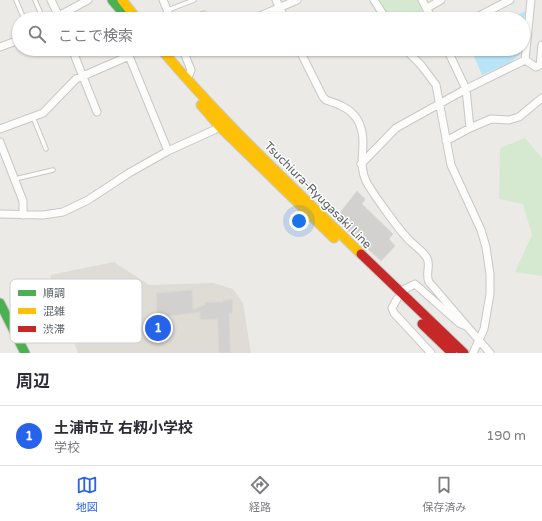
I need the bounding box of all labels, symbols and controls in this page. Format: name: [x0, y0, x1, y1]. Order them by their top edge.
search box: [12, 12, 530, 56]
icon: search: [26, 23, 48, 45]
text: ここで検索: [58, 27, 133, 45]
street label: Tsuchiura-Ryugasaki Line: [262, 139, 375, 252]
your location: [289, 211, 309, 231]
legend: [10, 279, 142, 343]
text: 順調: [43, 287, 65, 300]
text: 混雑: [43, 305, 65, 318]
pin: 1: [145, 313, 171, 343]
text: 渋滞: [43, 323, 65, 336]
text: 周辺: [16, 371, 50, 392]
text: 土浦市立 右籾小学校: [54, 419, 193, 437]
text: 1: [25, 428, 33, 444]
text: 190 m: [486, 428, 526, 444]
text: 学校: [54, 440, 80, 456]
tab: 地図: [76, 474, 98, 514]
tab: 経路: [249, 474, 271, 514]
tab: 保存済み: [422, 474, 466, 514]

